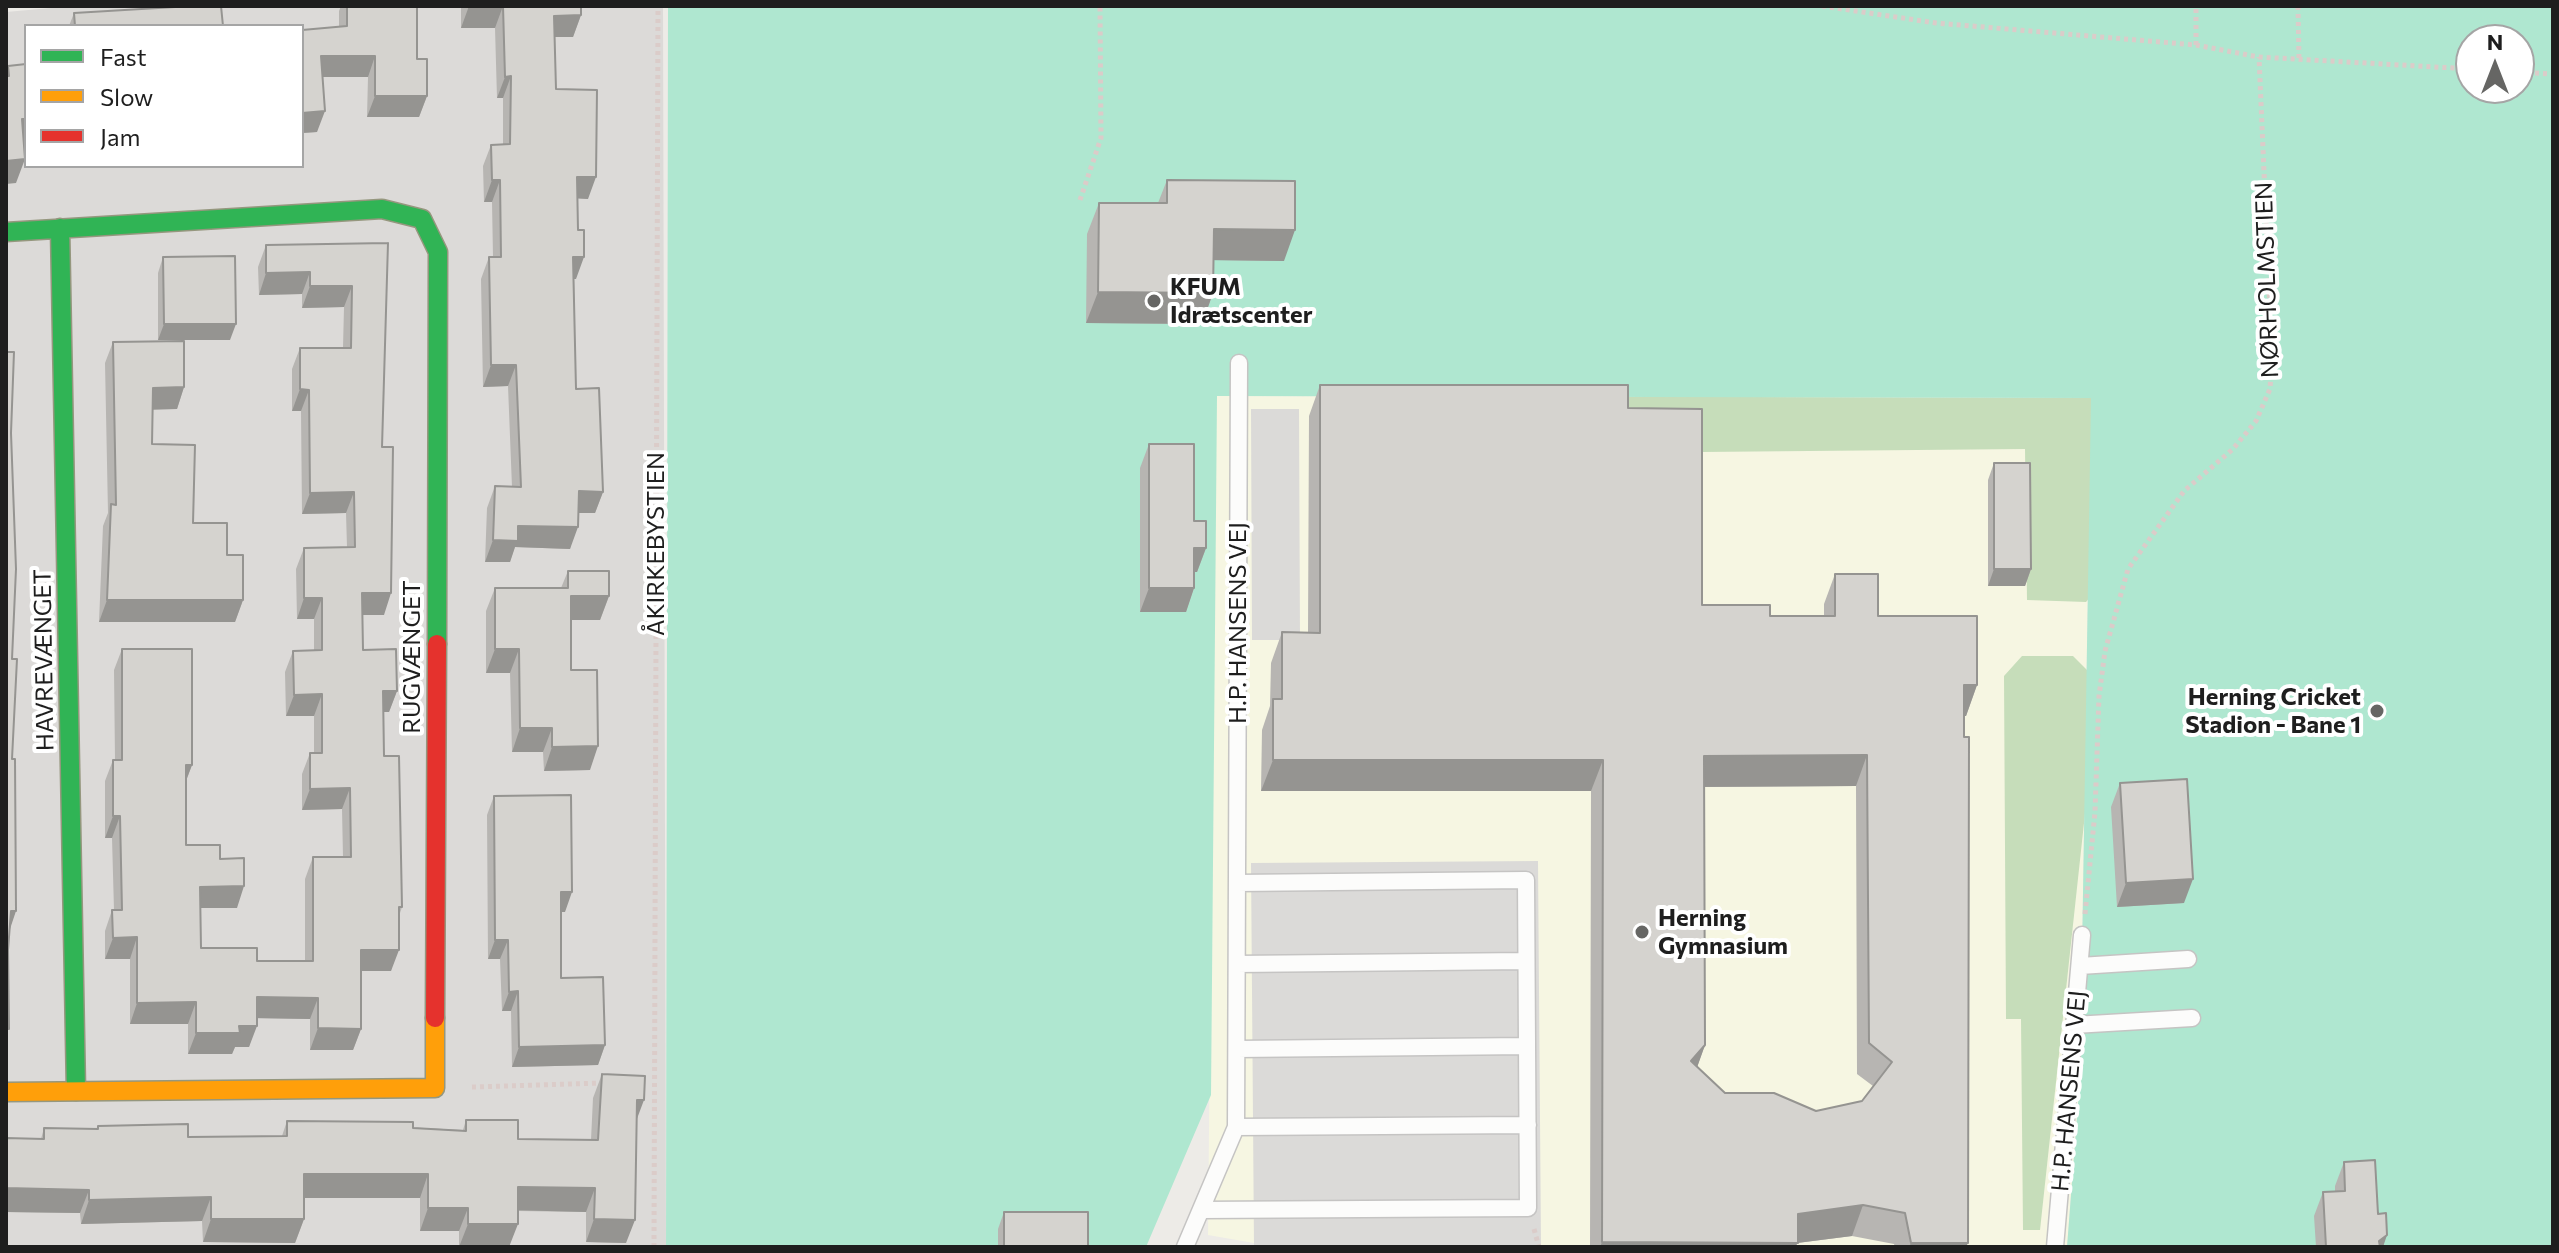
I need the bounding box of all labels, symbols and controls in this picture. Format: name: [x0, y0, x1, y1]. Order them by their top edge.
legend: [24, 24, 304, 168]
north arrow: [2455, 24, 2535, 104]
text: N: [2487, 28, 2503, 55]
text: Fast: [100, 42, 147, 71]
text: Slow: [100, 82, 153, 111]
text: Jam: [100, 122, 140, 151]
street label: NØRHOLMSTIEN: [2249, 181, 2285, 379]
place label: KFUM Idrætscenter: [1170, 273, 1313, 329]
marker: KFUM Idrætscenter: [1145, 292, 1163, 310]
street label: ÅKIRKEBYSTIEN: [642, 452, 670, 636]
street label: H.P. HANSENS VEJ: [1224, 522, 1252, 724]
street label: HAVREVÆNGET: [28, 569, 60, 751]
street label: RUGVÆNGET: [398, 580, 426, 734]
place label: Herning Cricket Stadion - Bane 1: [2185, 683, 2361, 739]
marker: Herning Cricket Stadion - Bane 1: [2368, 702, 2386, 720]
place label: Herning Gymnasium: [1658, 904, 1788, 960]
marker: Herning Gymnasium: [1633, 923, 1651, 941]
street label: H.P. HANSENS VEJ: [2046, 989, 2092, 1193]

